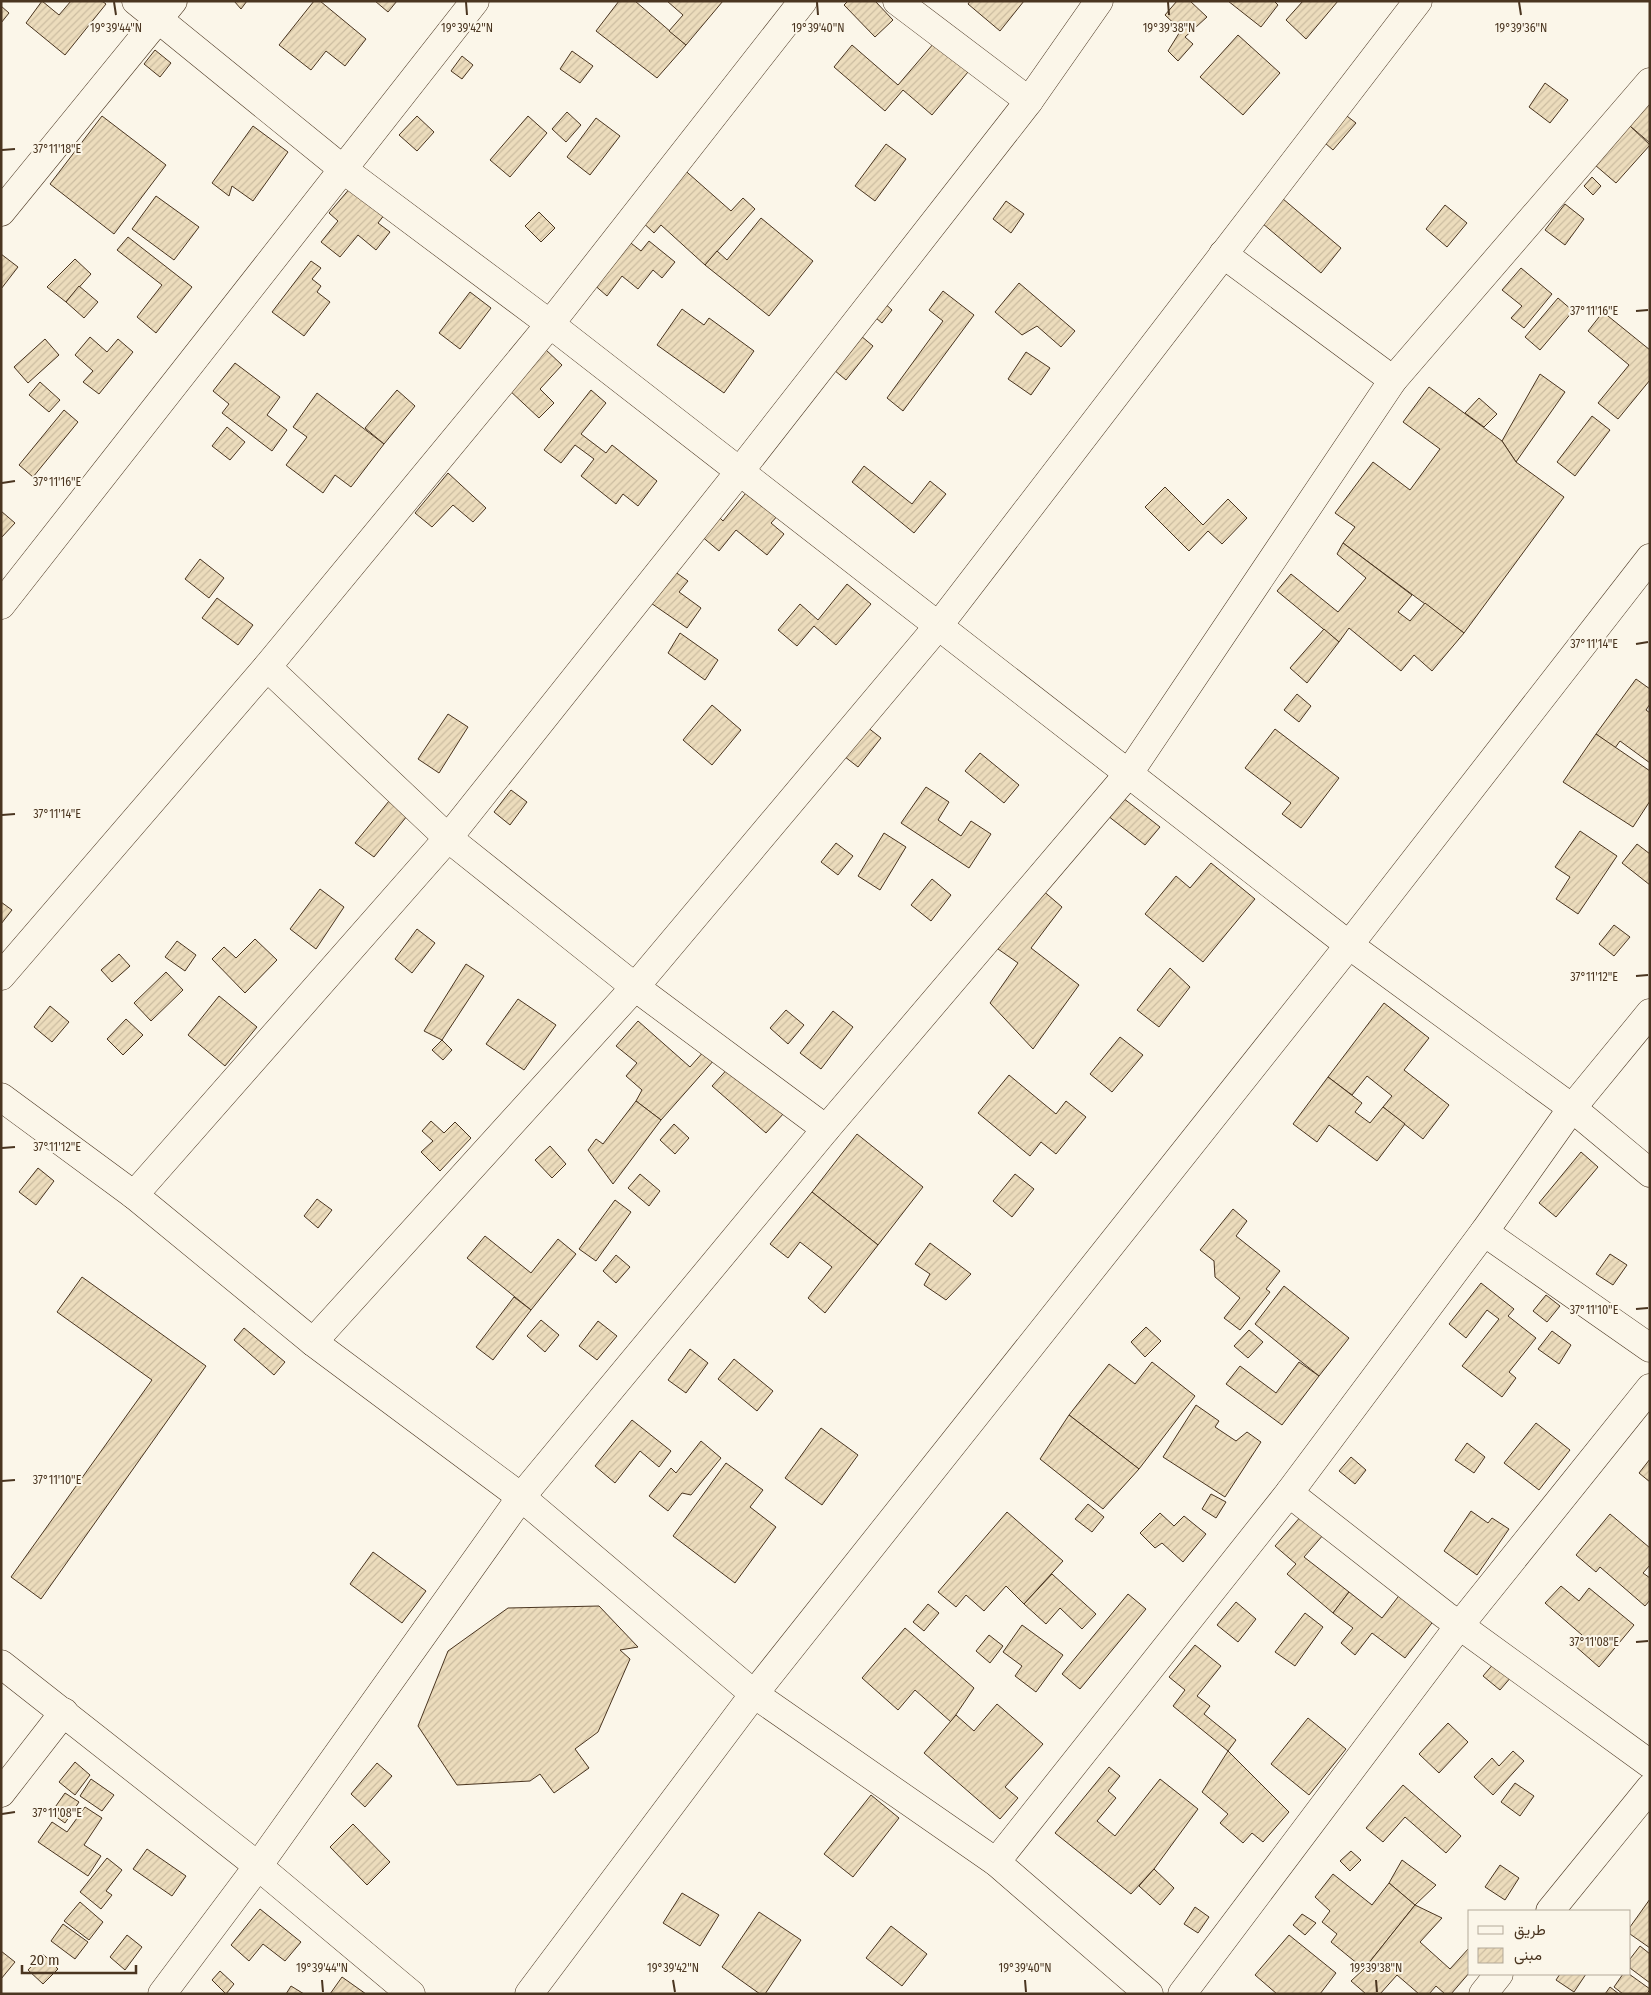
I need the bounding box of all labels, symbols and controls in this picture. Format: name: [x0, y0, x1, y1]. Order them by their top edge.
text: 19°39'44"N: [90, 21, 142, 35]
text: 19°39'42"N: [441, 21, 493, 35]
text: 19°39'40"N: [792, 21, 844, 35]
text: 19°39'38"N: [1143, 21, 1195, 35]
text: 19°39'36"N: [1495, 21, 1547, 35]
text: 37°11'18"E: [33, 142, 81, 156]
text: 37°11'16"E: [1570, 304, 1618, 318]
text: 37°11'16"E: [33, 475, 81, 489]
text: 37°11'14"E: [1570, 637, 1618, 651]
text: 37°11'14"E: [33, 807, 81, 821]
text: 37°11'12"E: [1570, 970, 1618, 984]
text: 37°11'12"E: [33, 1140, 81, 1154]
text: 37°11'10"E: [1570, 1303, 1619, 1317]
text: 37°11'10"E: [33, 1473, 82, 1487]
text: 37°11'08"E: [1569, 1635, 1619, 1649]
text: 37°11'08"E: [32, 1806, 82, 1820]
legend: [1468, 1910, 1631, 1975]
text: طريق: [1514, 1921, 1546, 1940]
scale bar: [22, 1942, 136, 1974]
text: مبنى: [1514, 1946, 1542, 1965]
text: 20 m: [30, 1951, 60, 1969]
text: 19°39'44"N: [296, 1961, 348, 1975]
text: 19°39'42"N: [647, 1961, 699, 1975]
text: 19°39'40"N: [999, 1961, 1051, 1975]
text: 19°39'38"N: [1350, 1961, 1402, 1975]

